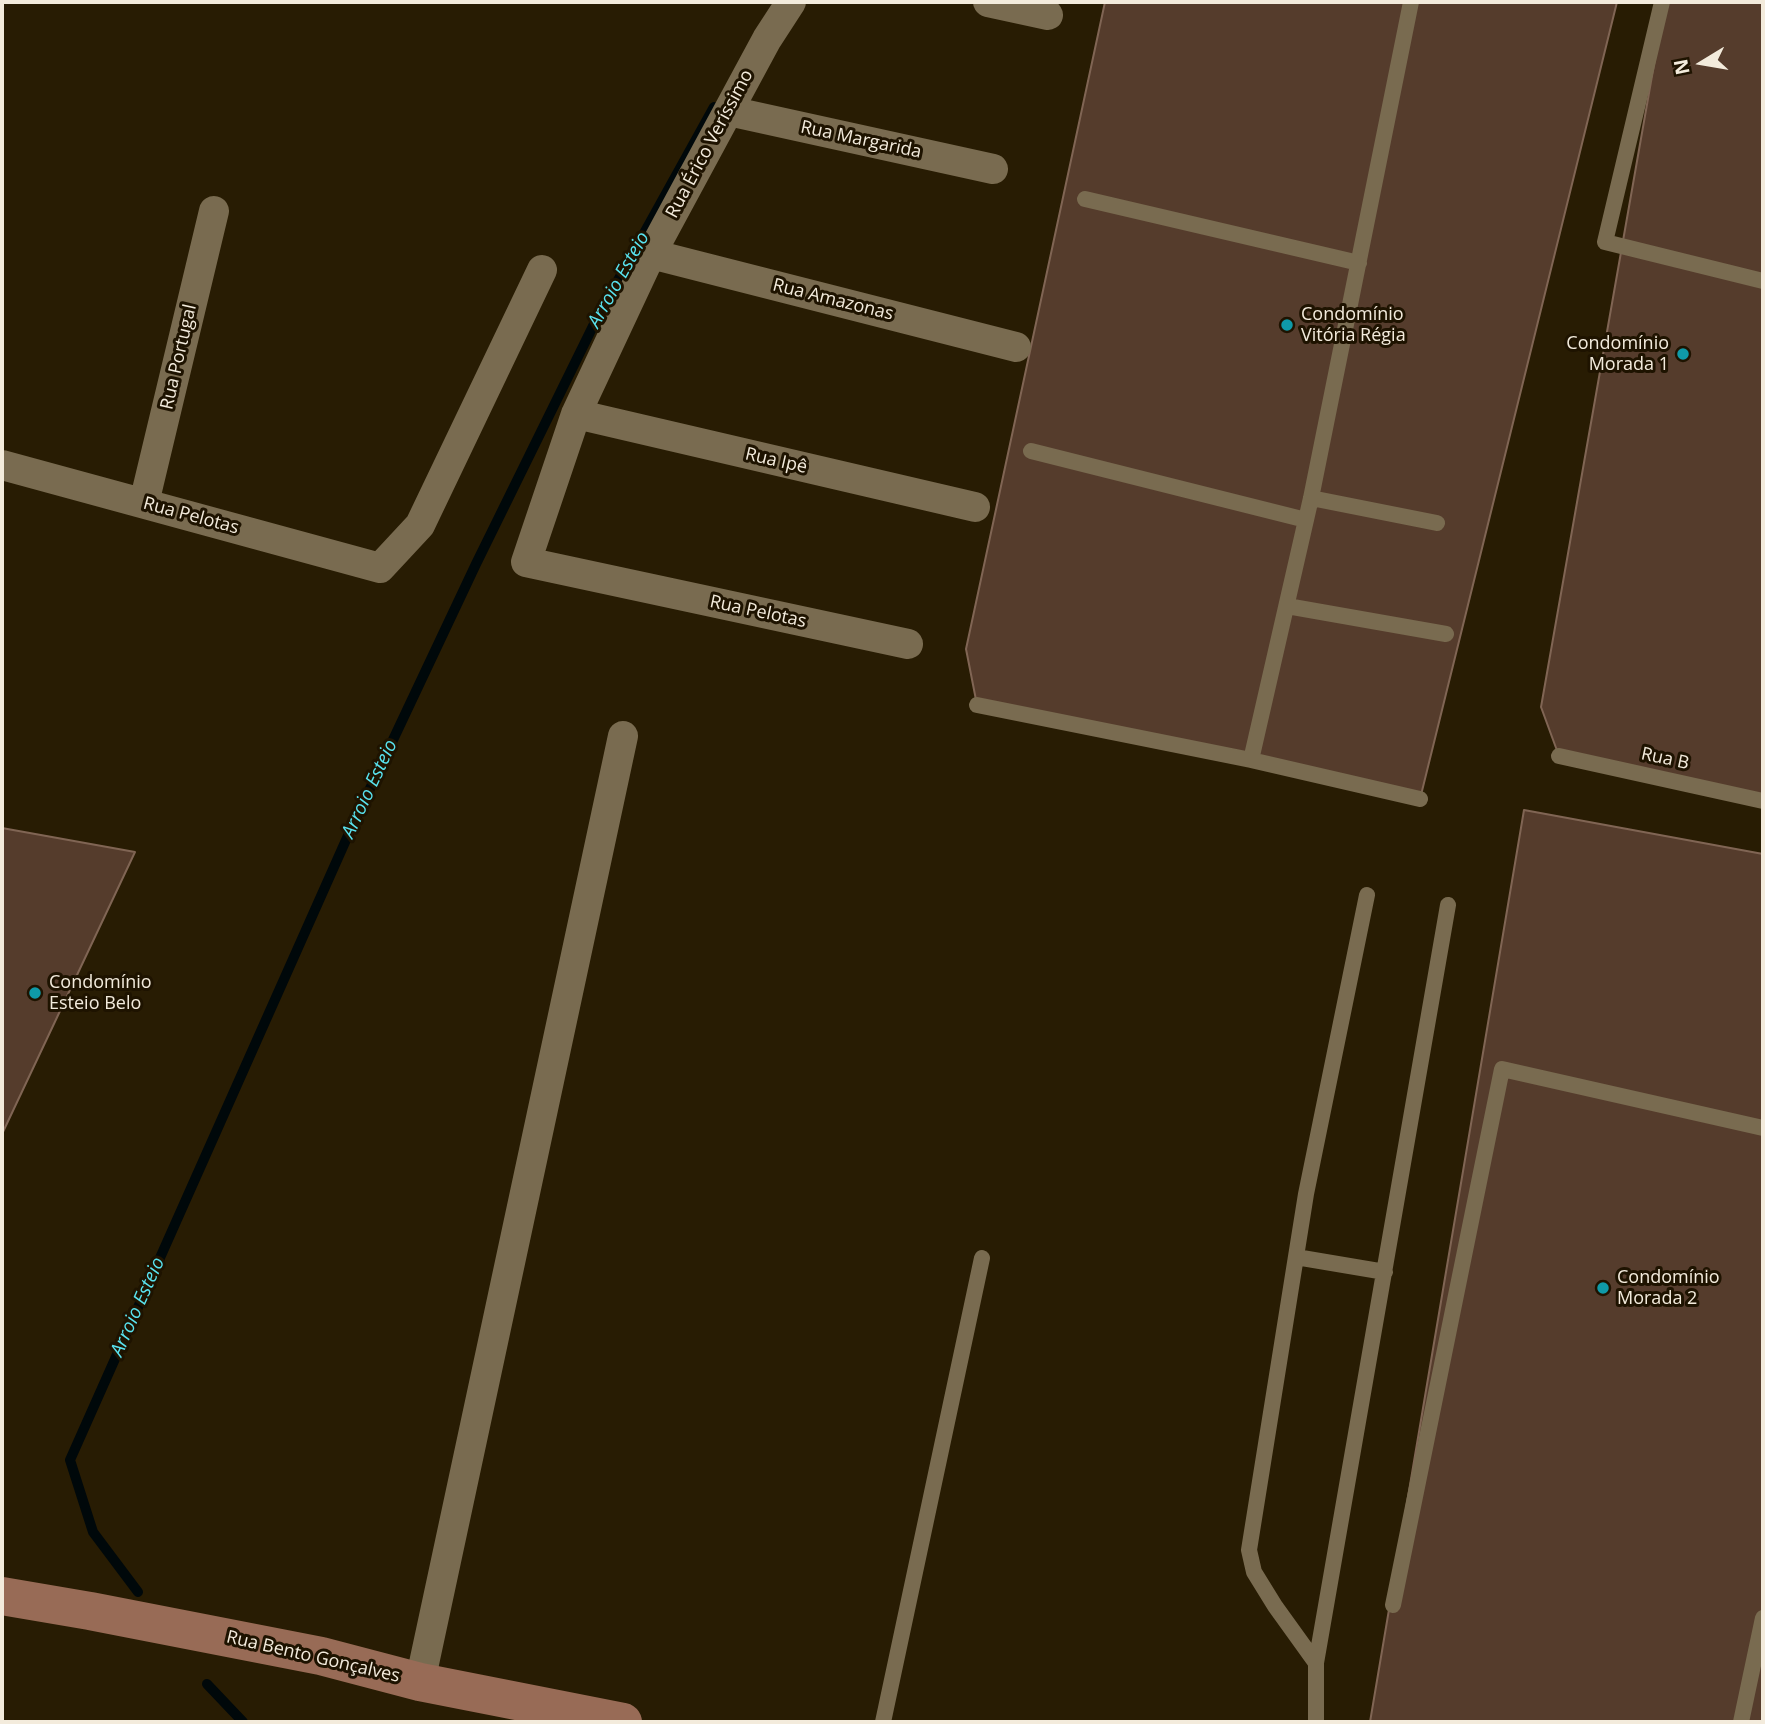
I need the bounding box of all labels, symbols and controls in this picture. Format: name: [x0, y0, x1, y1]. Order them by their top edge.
north arrow: [1667, 28, 1737, 98]
text: N: [1667, 57, 1696, 77]
street label: Rua Érico Veríssimo: [662, 66, 758, 222]
street label: Rua Margarida: [799, 117, 923, 163]
water label: Arroio Esteio: [583, 228, 655, 332]
street label: Rua Amazonas: [770, 275, 896, 325]
street label: Rua Portugal: [156, 302, 202, 412]
place label: Condomínio Vitória Régia: [1301, 304, 1406, 346]
marker: Condomínio Vitória Régia: [1279, 317, 1295, 333]
place label: Condomínio Morada 1: [1566, 333, 1669, 376]
marker: Condomínio Morada 1: [1675, 346, 1691, 362]
street label: Rua Ipê: [743, 443, 809, 479]
street label: Rua Pelotas: [141, 493, 241, 539]
street label: Rua Pelotas: [708, 591, 808, 633]
water label: Arroio Esteio: [337, 736, 403, 842]
street label: Rua B: [1639, 743, 1691, 775]
place label: Condomínio Esteio Belo: [49, 972, 152, 1014]
marker: Condomínio Esteio Belo: [27, 985, 43, 1001]
water label: Arroio Esteio: [106, 1254, 170, 1360]
place label: Condomínio Morada 2: [1617, 1267, 1720, 1310]
marker: Condomínio Morada 2: [1595, 1280, 1611, 1296]
street label: Rua Bento Gonçalves: [224, 1627, 402, 1687]

